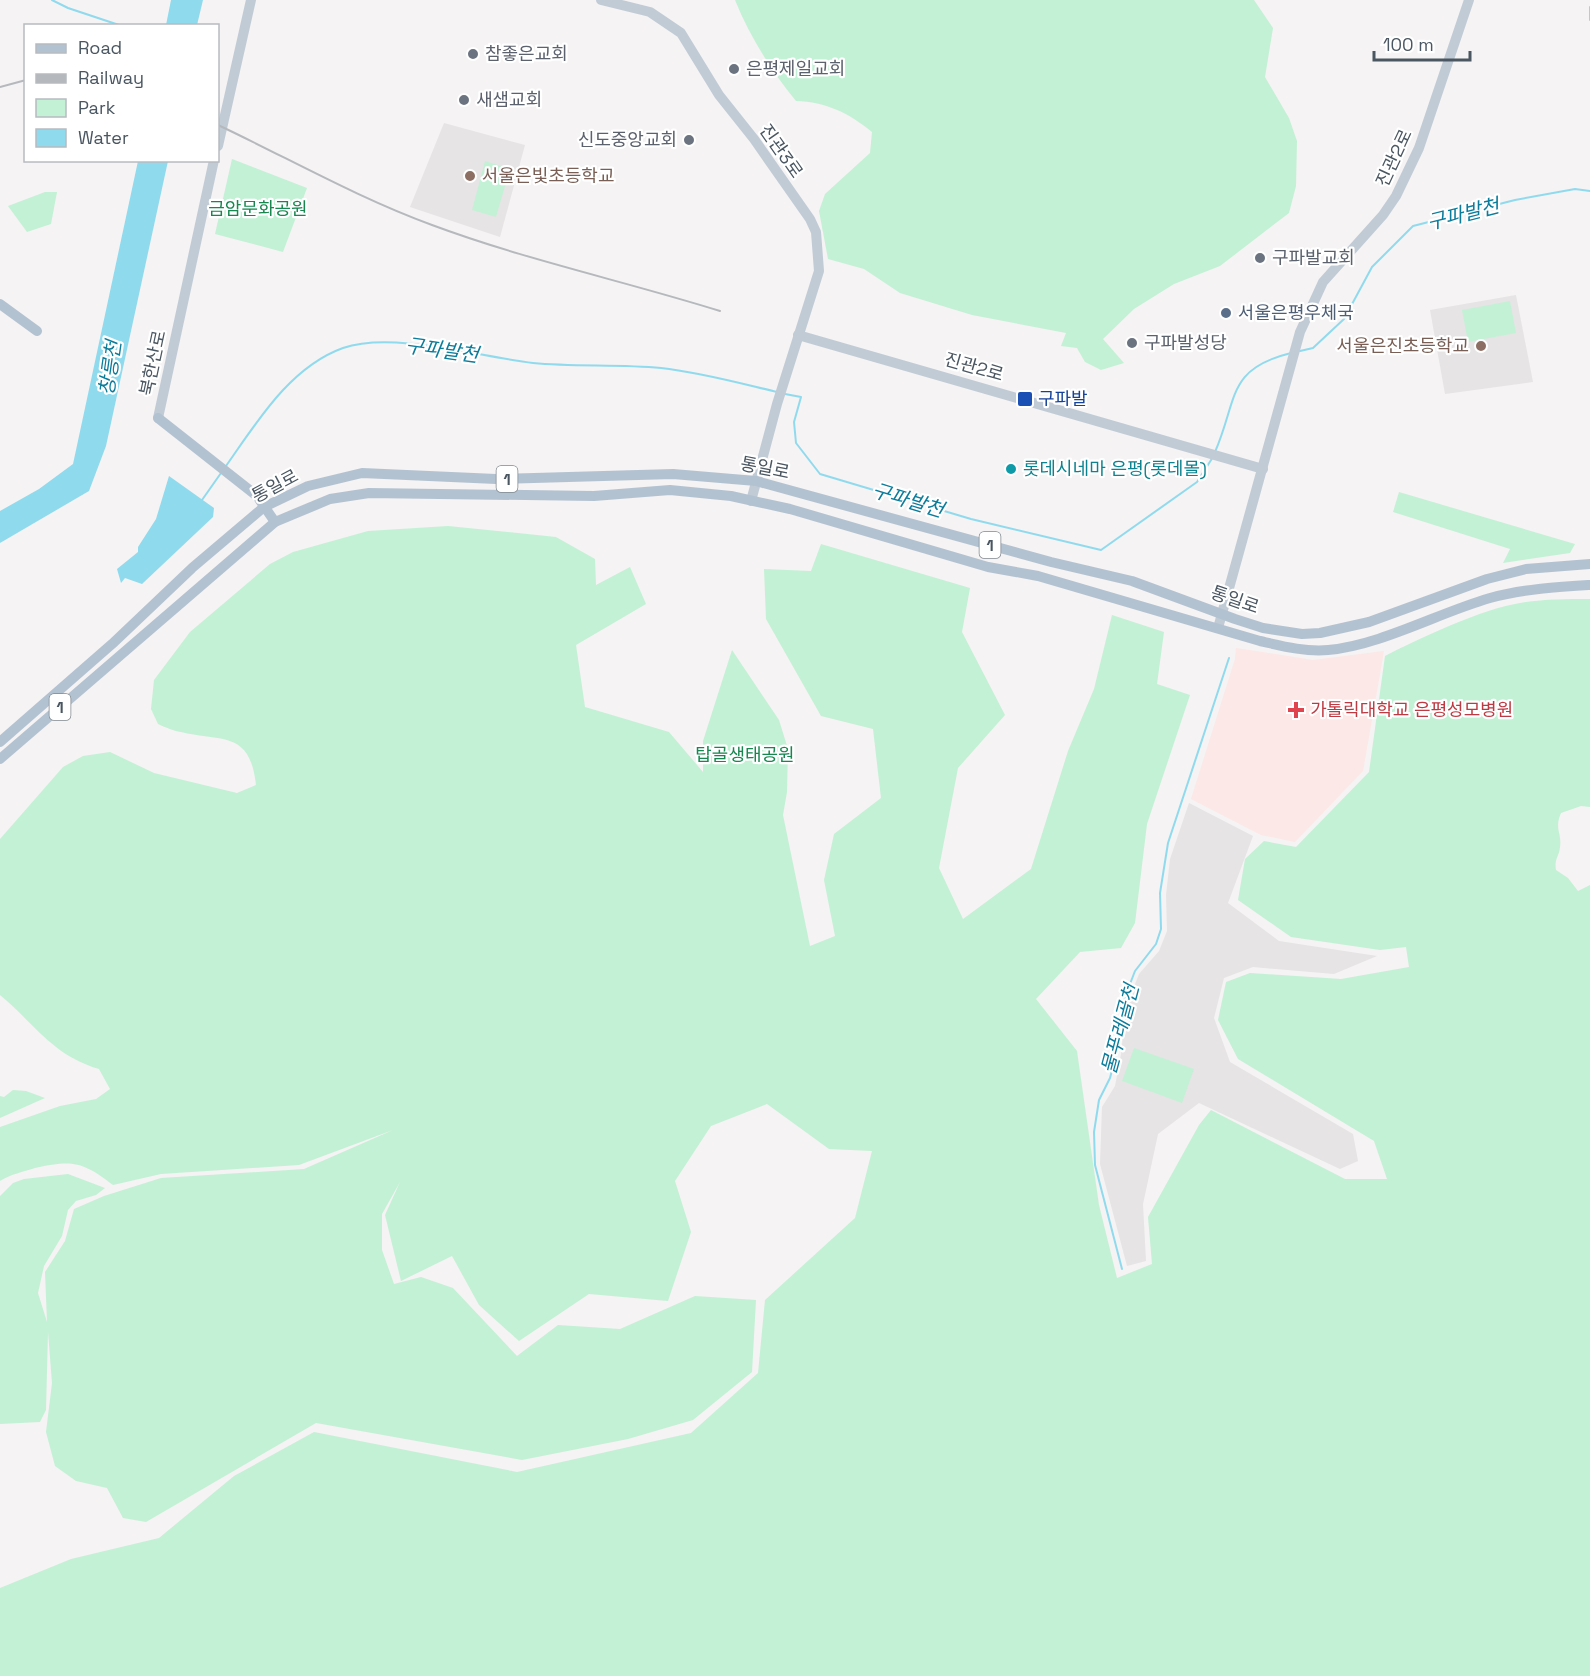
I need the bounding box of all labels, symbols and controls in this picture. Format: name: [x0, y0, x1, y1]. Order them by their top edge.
legend: [24, 24, 219, 162]
scale bar: [1374, 24, 1470, 62]
text: 100 m: [1383, 33, 1434, 56]
text: Road: [78, 36, 122, 59]
place label: 참좋은교회: [485, 42, 568, 65]
marker: 참좋은교회: [466, 47, 480, 61]
place label: 은평제일교회: [746, 57, 845, 80]
marker: 은평제일교회: [727, 62, 741, 76]
text: Railway: [78, 66, 144, 89]
place label: 새샘교회: [476, 88, 542, 111]
marker: 새샘교회: [457, 93, 471, 107]
text: Park: [78, 96, 116, 119]
street label: 진관3로: [755, 119, 808, 182]
street label: 진관2로: [1370, 125, 1417, 190]
text: Water: [78, 126, 129, 149]
place label: 신도중앙교회: [578, 128, 677, 151]
marker: 신도중앙교회: [682, 133, 696, 147]
place label: 서울은빛초등학교: [482, 164, 614, 187]
marker: 서울은빛초등학교: [463, 169, 477, 183]
water label: 구파발천: [1424, 192, 1504, 236]
park label: 금암문화공원: [208, 197, 308, 220]
place label: 구파발교회: [1272, 246, 1355, 269]
marker: 구파발교회: [1253, 251, 1267, 265]
place label: 서울은평우체국: [1238, 301, 1354, 324]
marker: 서울은평우체국: [1219, 306, 1233, 320]
street label: 북한산로: [134, 328, 171, 398]
place label: 구파발성당: [1144, 331, 1227, 354]
water label: 구파발천: [404, 332, 483, 368]
place label: 서울은진초등학교: [1337, 334, 1469, 357]
water label: 창릉천: [93, 336, 127, 397]
marker: 구파발성당: [1125, 336, 1139, 350]
marker: 서울은진초등학교: [1474, 339, 1488, 353]
street label: 진관2로: [942, 347, 1006, 386]
place label: 구파발: [1038, 387, 1088, 410]
marker: 구파발: [1016, 390, 1034, 408]
street label: 통일로: [739, 451, 792, 484]
place label: 롯데시네마 은평(롯데몰): [1023, 457, 1207, 480]
marker: 롯데시네마 은평(롯데몰): [1004, 462, 1018, 476]
street label: 통일로: [247, 464, 302, 507]
road number: 1: [496, 466, 518, 492]
water label: 구파발천: [869, 477, 949, 524]
road number: 1: [980, 532, 1000, 558]
street label: 통일로: [1208, 581, 1262, 618]
road number: 1: [50, 694, 70, 720]
place label: 가톨릭대학교 은평성모병원: [1310, 698, 1513, 721]
marker: 가톨릭대학교 은평성모병원: [1287, 701, 1305, 719]
park label: 탑골생태공원: [695, 743, 795, 766]
water label: 물푸레골천: [1096, 979, 1145, 1077]

